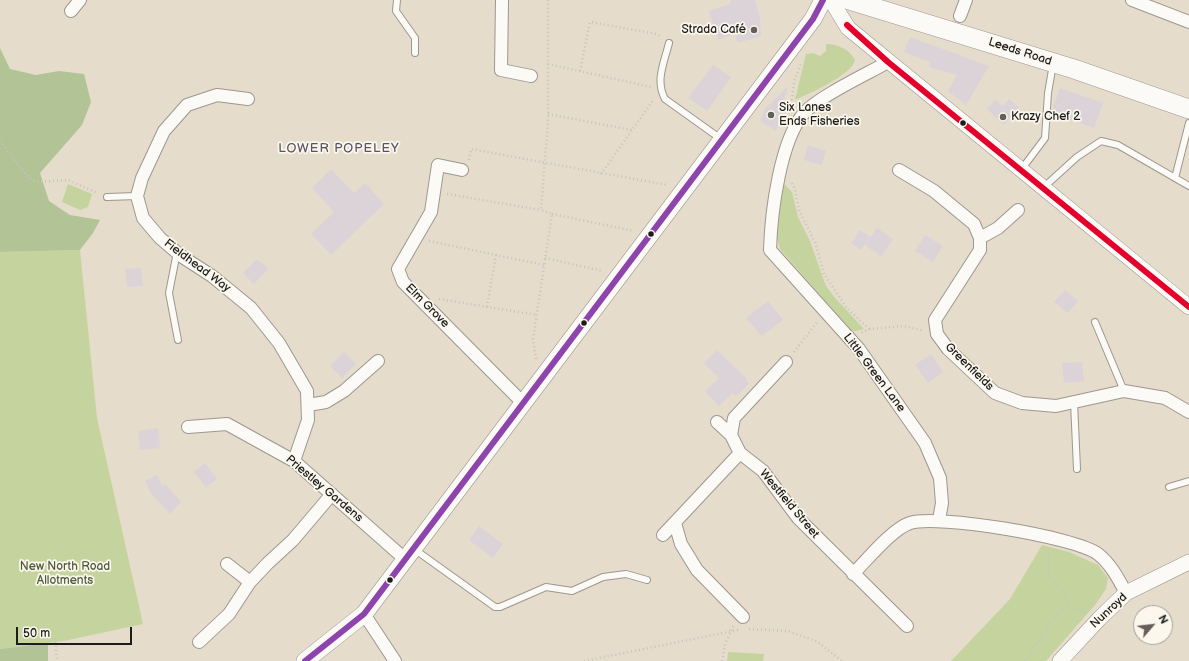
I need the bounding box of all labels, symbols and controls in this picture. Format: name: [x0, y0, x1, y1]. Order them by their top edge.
place label: Strada Café: [681, 23, 746, 37]
marker: Strada Café: [749, 25, 759, 35]
street label: Leeds Road: [986, 35, 1054, 69]
place label: Six Lanes Ends Fisheries: [779, 101, 860, 129]
marker: Six Lanes Ends Fisheries: [766, 110, 776, 120]
place label: Krazy Chef 2: [1011, 110, 1080, 124]
marker: Krazy Chef 2: [998, 112, 1008, 122]
unlabelled marker: [958, 118, 968, 128]
district label: LOWER POPELEY: [278, 141, 400, 157]
unlabelled marker: [646, 229, 656, 239]
street label: Fieldhead Way: [161, 236, 233, 296]
street label: Elm Grove: [402, 281, 452, 331]
unlabelled marker: [579, 318, 589, 328]
street label: Little Green Lane: [840, 331, 908, 415]
street label: Greenfields: [942, 340, 996, 394]
street label: Priestley Gardens: [283, 453, 365, 525]
street label: Westfield Street: [756, 467, 822, 541]
park label: New North Road Allotments: [20, 560, 110, 588]
unlabelled marker: [385, 575, 395, 585]
street label: Nunroyd: [1088, 590, 1130, 632]
north arrow: [1133, 605, 1173, 645]
text: N: [1155, 613, 1171, 626]
scale bar: [18, 619, 134, 645]
text: 50 m: [23, 626, 50, 641]

